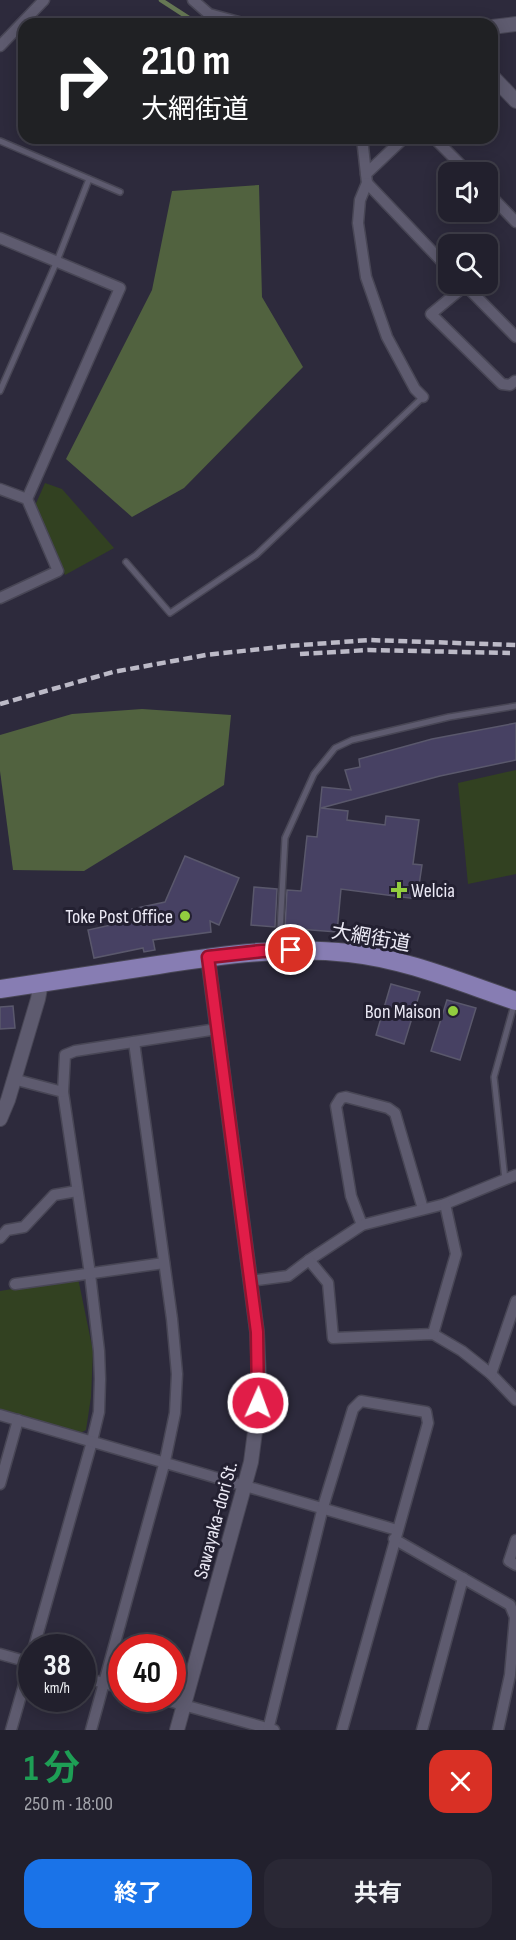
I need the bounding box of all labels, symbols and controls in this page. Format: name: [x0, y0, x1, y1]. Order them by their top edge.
text: 210 m: [141, 36, 230, 87]
icon: right: [42, 42, 120, 120]
text: 大網街道: [141, 94, 249, 126]
map controls: [438, 162, 498, 294]
button: sound: [438, 162, 498, 222]
button: search: [438, 234, 498, 294]
place label: Welcia: [411, 879, 455, 903]
marker: Welcia: [392, 883, 406, 897]
place label: Toke Post Office: [65, 905, 173, 929]
marker: Toke Post Office: [178, 909, 192, 923]
street label: 大網街道: [329, 919, 412, 957]
pin: [265, 924, 316, 975]
icon: arrive: [274, 933, 307, 966]
place label: Bon Maison: [365, 1000, 441, 1024]
marker: Bon Maison: [446, 1004, 460, 1018]
position arrow: [226, 1371, 290, 1435]
street label: Sawayaka-dori St.: [189, 1459, 243, 1582]
speed limit sign: 40: [108, 1634, 186, 1712]
text: 38: [43, 1648, 71, 1684]
text: km/h: [44, 1679, 70, 1698]
text: 1 分: [24, 1748, 80, 1791]
button: close: [429, 1750, 492, 1813]
text: 250 m · 18:00: [24, 1792, 113, 1816]
button: 終了: [24, 1859, 252, 1928]
button: 共有: [264, 1859, 492, 1928]

